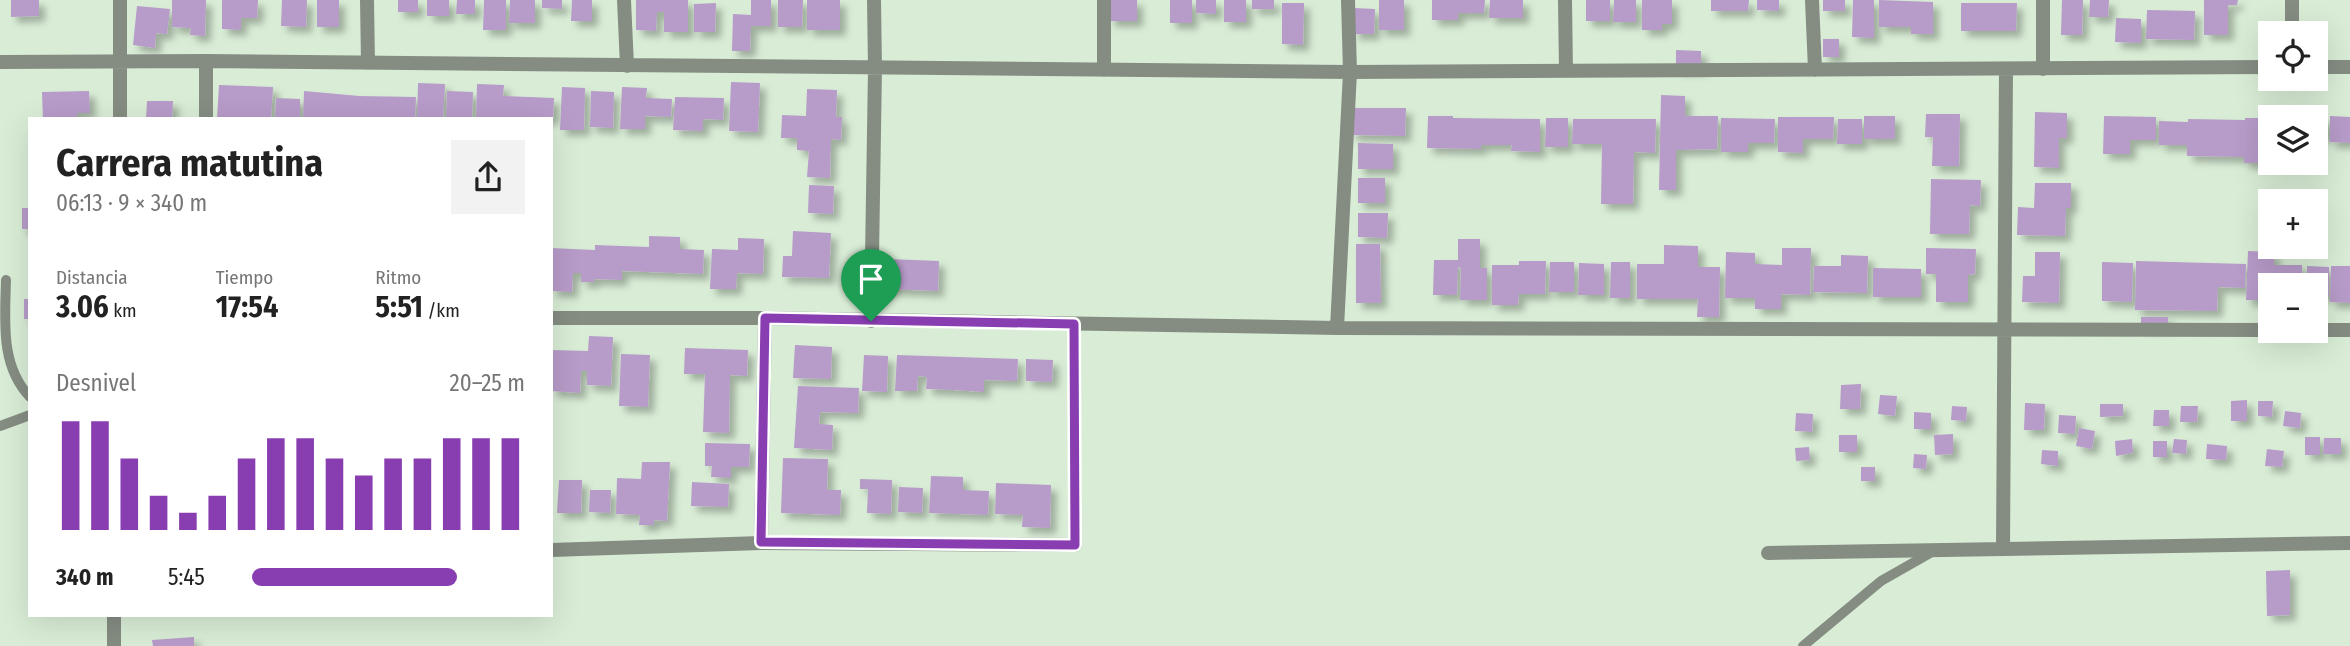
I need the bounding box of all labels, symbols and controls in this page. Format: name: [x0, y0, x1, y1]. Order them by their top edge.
map controls: [2258, 21, 2328, 343]
button: locate: [2258, 21, 2328, 91]
button: layers: [2258, 105, 2328, 175]
text: Carrera matutina: [56, 140, 323, 186]
button: share: [451, 140, 525, 214]
text: 06:13 · 9 × 340 m: [56, 189, 207, 217]
button: +: [2258, 189, 2328, 259]
pin: [841, 249, 901, 321]
icon: arrive: [852, 260, 890, 298]
text: Distancia: [56, 266, 128, 289]
text: Tiempo: [216, 266, 273, 289]
text: Ritmo: [375, 266, 421, 289]
button: −: [2258, 273, 2328, 343]
text: 3.06: [56, 289, 109, 325]
text: 17:54: [216, 289, 278, 325]
text: 5:51: [375, 289, 423, 325]
text: km: [109, 299, 137, 322]
text: /km: [423, 299, 460, 322]
text: Desnivel: [56, 369, 136, 397]
text: 20–25 m: [450, 369, 525, 397]
text: 340 m: [56, 563, 114, 591]
text: 5:45: [168, 563, 205, 591]

